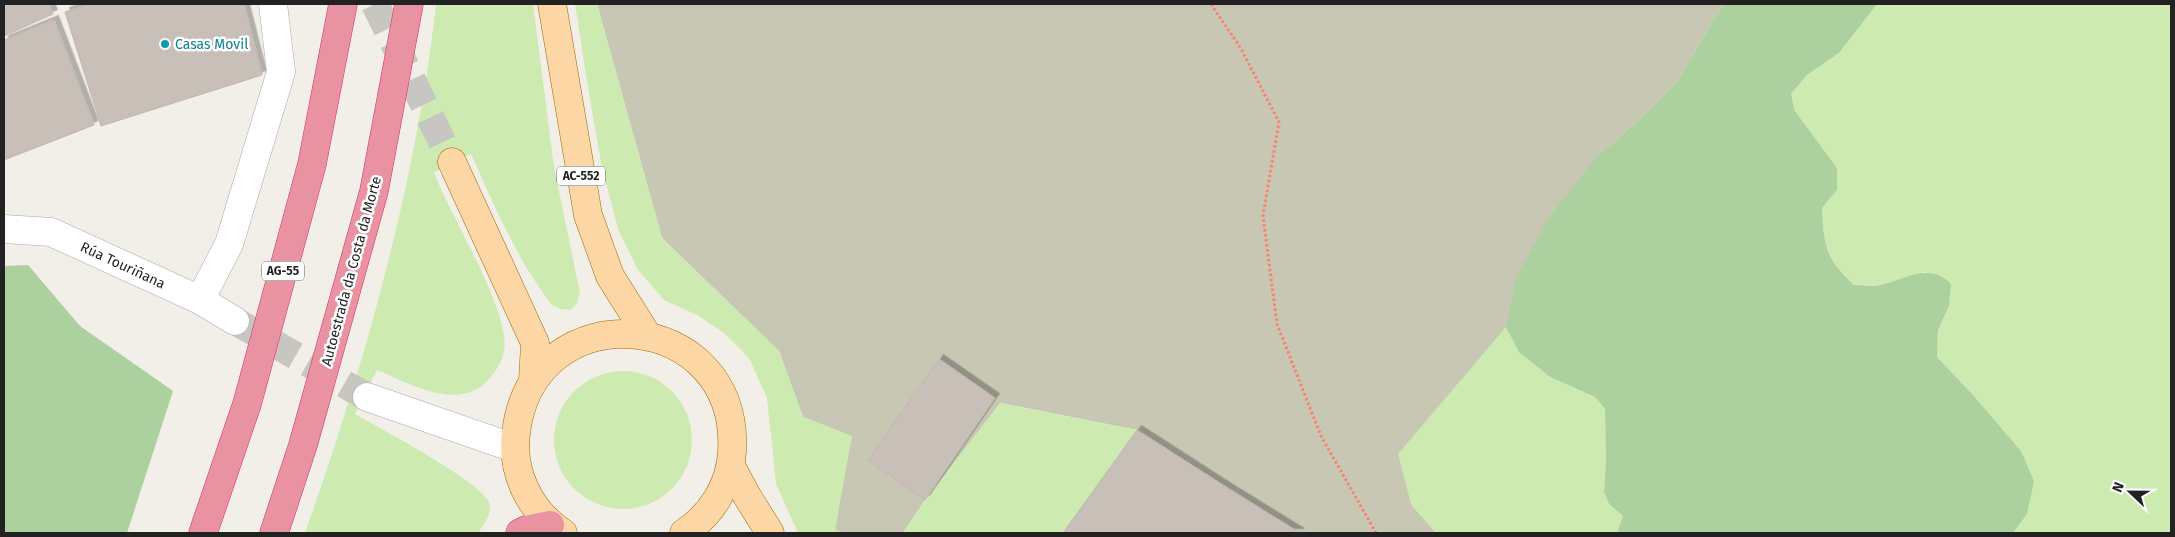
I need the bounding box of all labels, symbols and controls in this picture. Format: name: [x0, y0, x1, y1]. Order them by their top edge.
place label: Casas Movil: [175, 36, 248, 53]
marker: Casas Movil: [159, 38, 171, 50]
road number: AC-552: [557, 167, 605, 186]
street label: Autoestrada da Costa da Morte: [318, 174, 385, 368]
street label: Rúa Touriñana: [78, 238, 168, 293]
road number: AG-55: [262, 262, 304, 280]
north arrow: [2105, 467, 2155, 517]
text: N: [2109, 480, 2128, 495]

